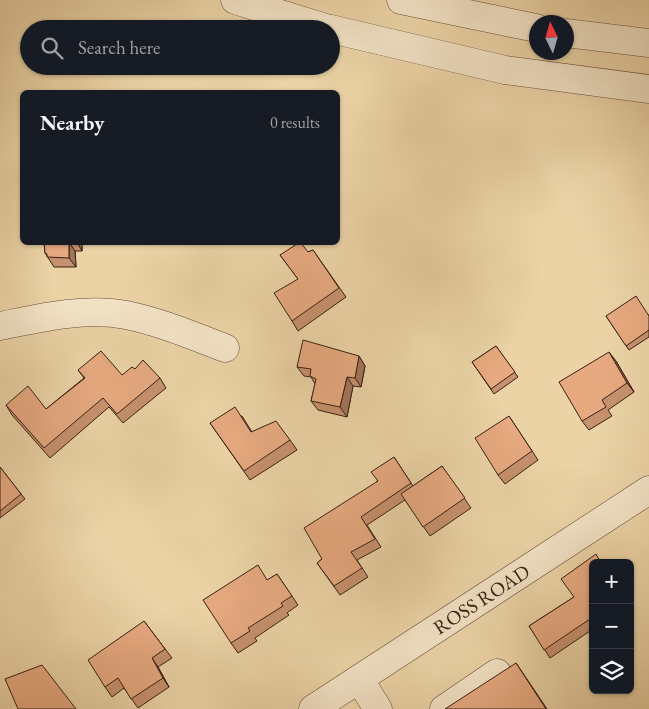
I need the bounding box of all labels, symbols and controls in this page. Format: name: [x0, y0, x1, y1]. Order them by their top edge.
north arrow: [529, 15, 574, 60]
search box: [20, 20, 340, 75]
icon: search: [38, 34, 66, 62]
text: Search here: [78, 35, 160, 60]
text: Nearby: [40, 109, 104, 136]
text: 0 results: [270, 112, 320, 133]
street label: ROSS ROAD: [428, 558, 535, 640]
map controls: [589, 559, 634, 694]
button: +: [589, 559, 634, 604]
button: −: [589, 604, 634, 649]
button: layers: [589, 649, 634, 694]

